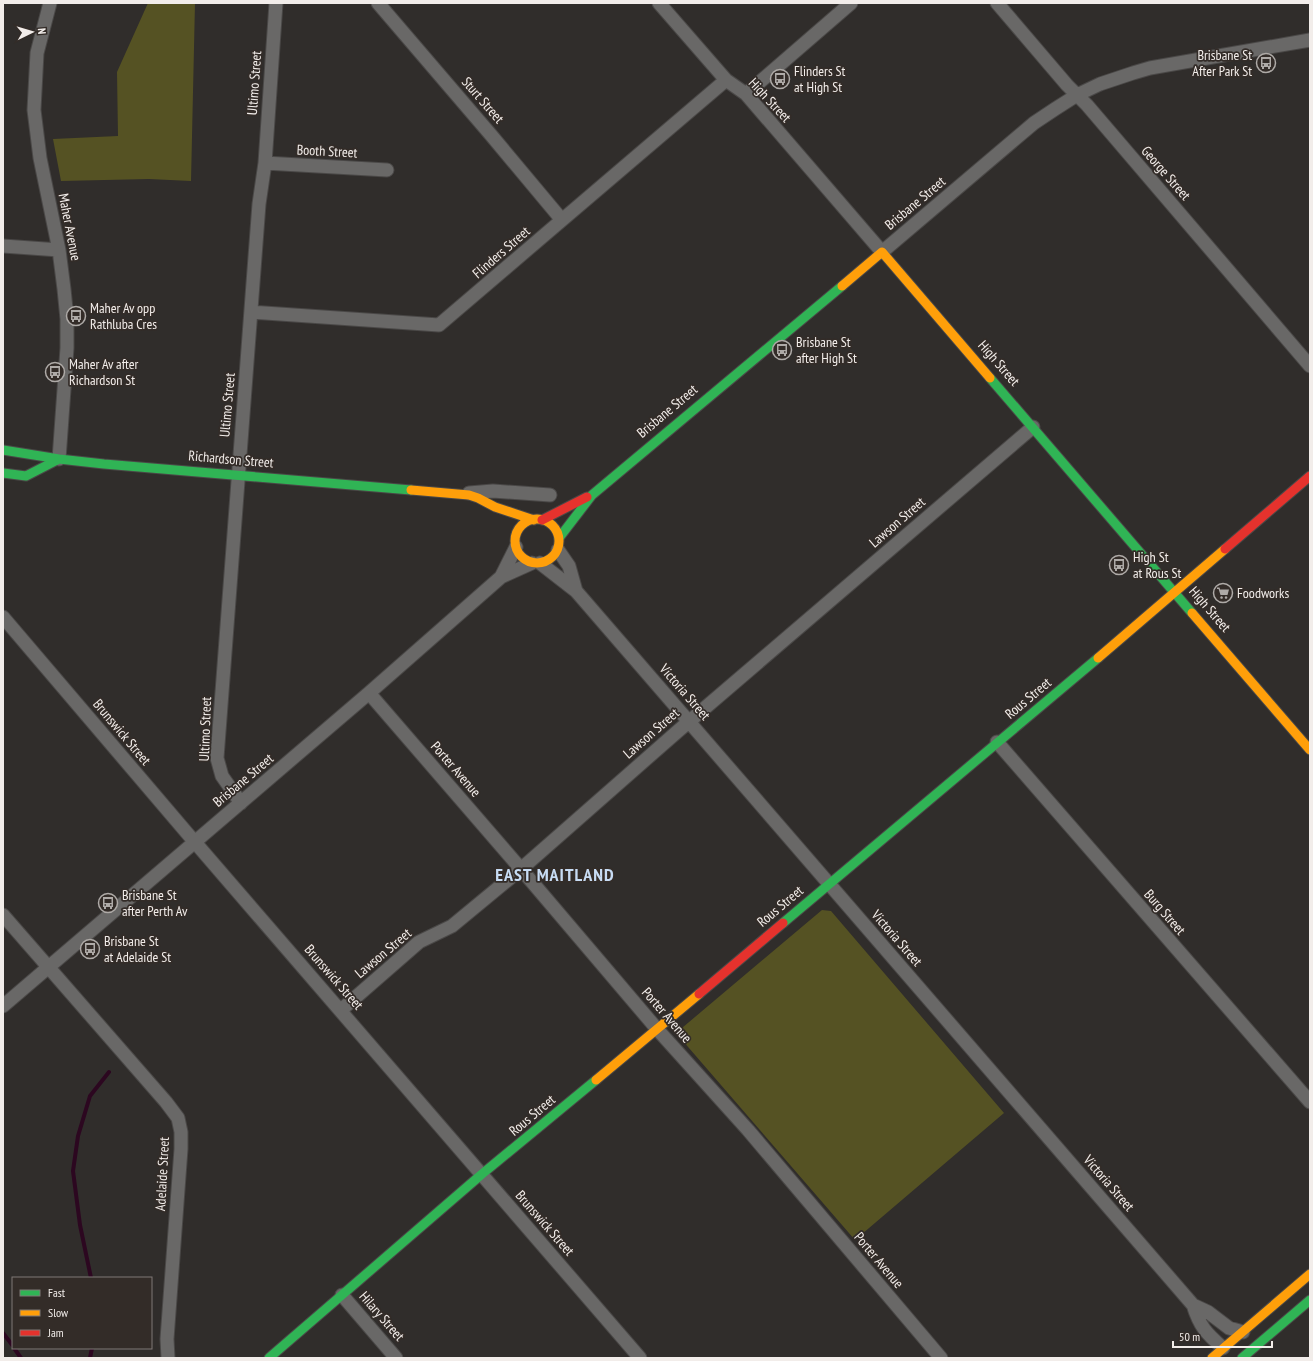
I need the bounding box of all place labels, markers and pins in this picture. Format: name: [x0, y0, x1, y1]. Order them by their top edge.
place label: Brisbane St After Park St: [1192, 46, 1252, 80]
bus stop icon: Brisbane St After Park St: [1255, 52, 1277, 74]
place label: Flinders St at High St: [794, 62, 846, 96]
bus stop icon: Flinders St at High St: [769, 68, 791, 90]
place label: Maher Av opp Rathluba Cres: [90, 299, 157, 333]
bus stop icon: Maher Av opp Rathluba Cres: [65, 305, 87, 327]
place label: Brisbane St after High St: [796, 333, 857, 367]
bus stop icon: Brisbane St after High St: [771, 339, 793, 361]
place label: Maher Av after Richardson St: [69, 355, 139, 389]
bus stop icon: Maher Av after Richardson St: [44, 361, 66, 383]
place label: High St at Rous St: [1133, 548, 1181, 582]
bus stop icon: High St at Rous St: [1108, 554, 1130, 576]
supermarket icon: Foodworks: [1212, 582, 1234, 604]
place label: Foodworks: [1237, 584, 1289, 602]
place label: Brisbane St after Perth Av: [122, 886, 188, 920]
bus stop icon: Brisbane St after Perth Av: [97, 892, 119, 914]
place label: Brisbane St at Adelaide St: [104, 932, 171, 966]
bus stop icon: Brisbane St at Adelaide St: [79, 938, 101, 960]

